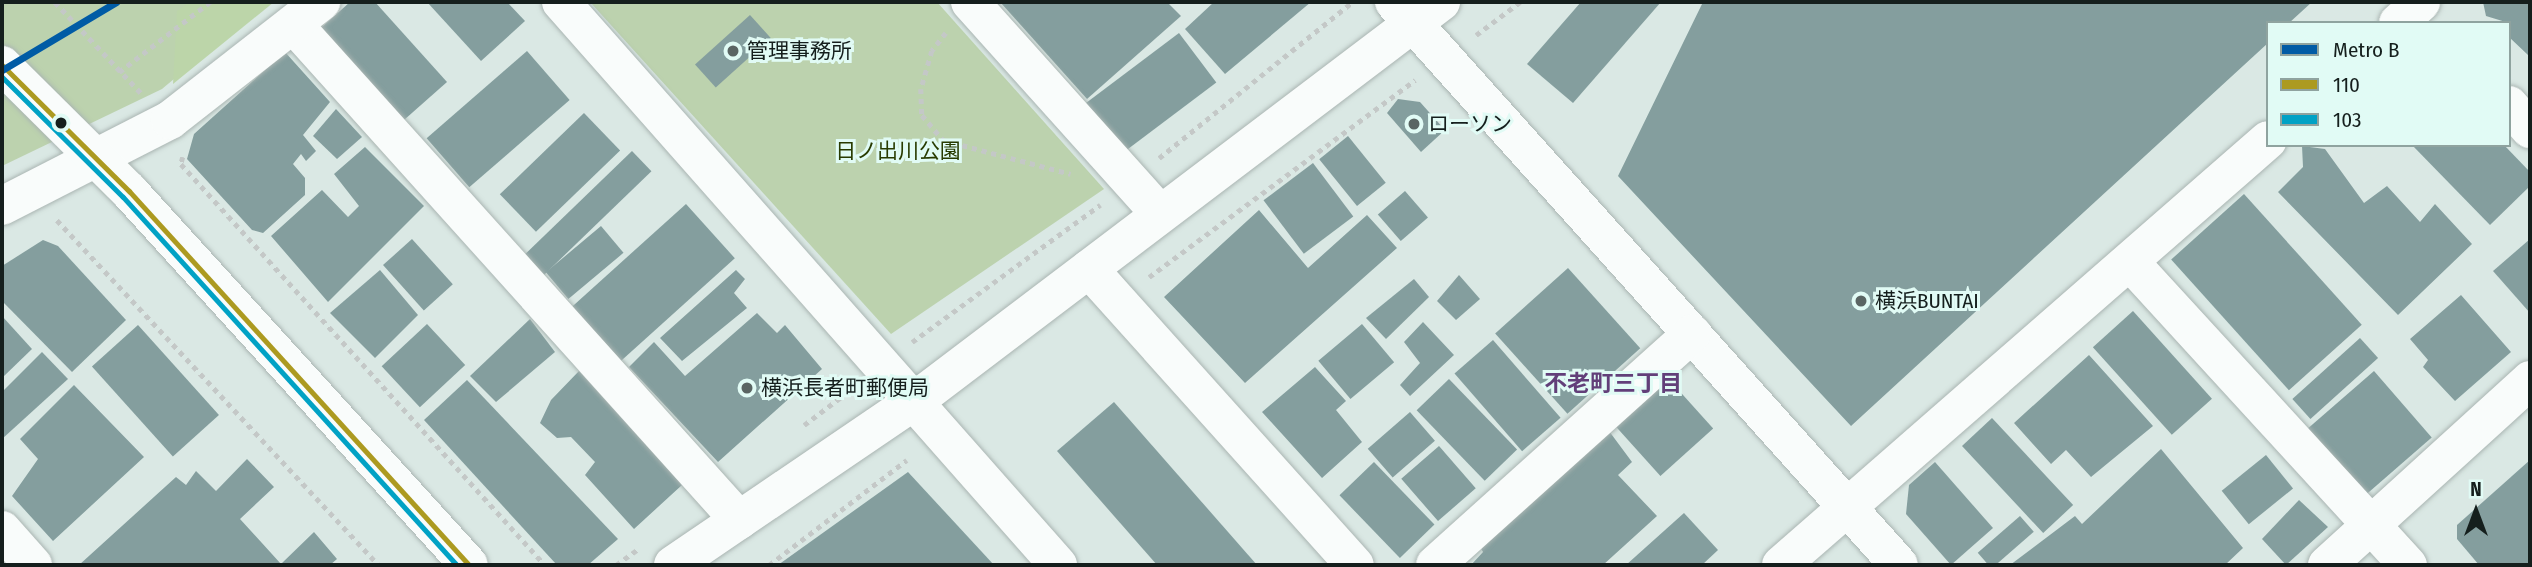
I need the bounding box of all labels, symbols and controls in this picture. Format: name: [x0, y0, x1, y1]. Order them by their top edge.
legend: [2266, 21, 2511, 147]
text: Metro B: [2333, 37, 2399, 63]
place label: 管理事務所: [747, 38, 852, 64]
marker: 管理事務所: [725, 43, 741, 59]
text: 110: [2333, 72, 2360, 98]
text: 103: [2333, 107, 2361, 133]
place label: ローソン: [1428, 111, 1512, 137]
unlabelled marker: [54, 116, 68, 130]
marker: ローソン: [1406, 116, 1422, 132]
park label: 日ノ出川公園: [835, 138, 961, 164]
place label: 横浜BUNTAI: [1875, 288, 1979, 314]
marker: 横浜BUNTAI: [1853, 293, 1869, 309]
district label: 不老町三丁目: [1544, 369, 1682, 397]
place label: 横浜長者町郵便局: [761, 375, 929, 401]
marker: 横浜長者町郵便局: [739, 380, 755, 396]
north arrow: [2441, 476, 2511, 546]
text: N: [2470, 478, 2482, 501]

